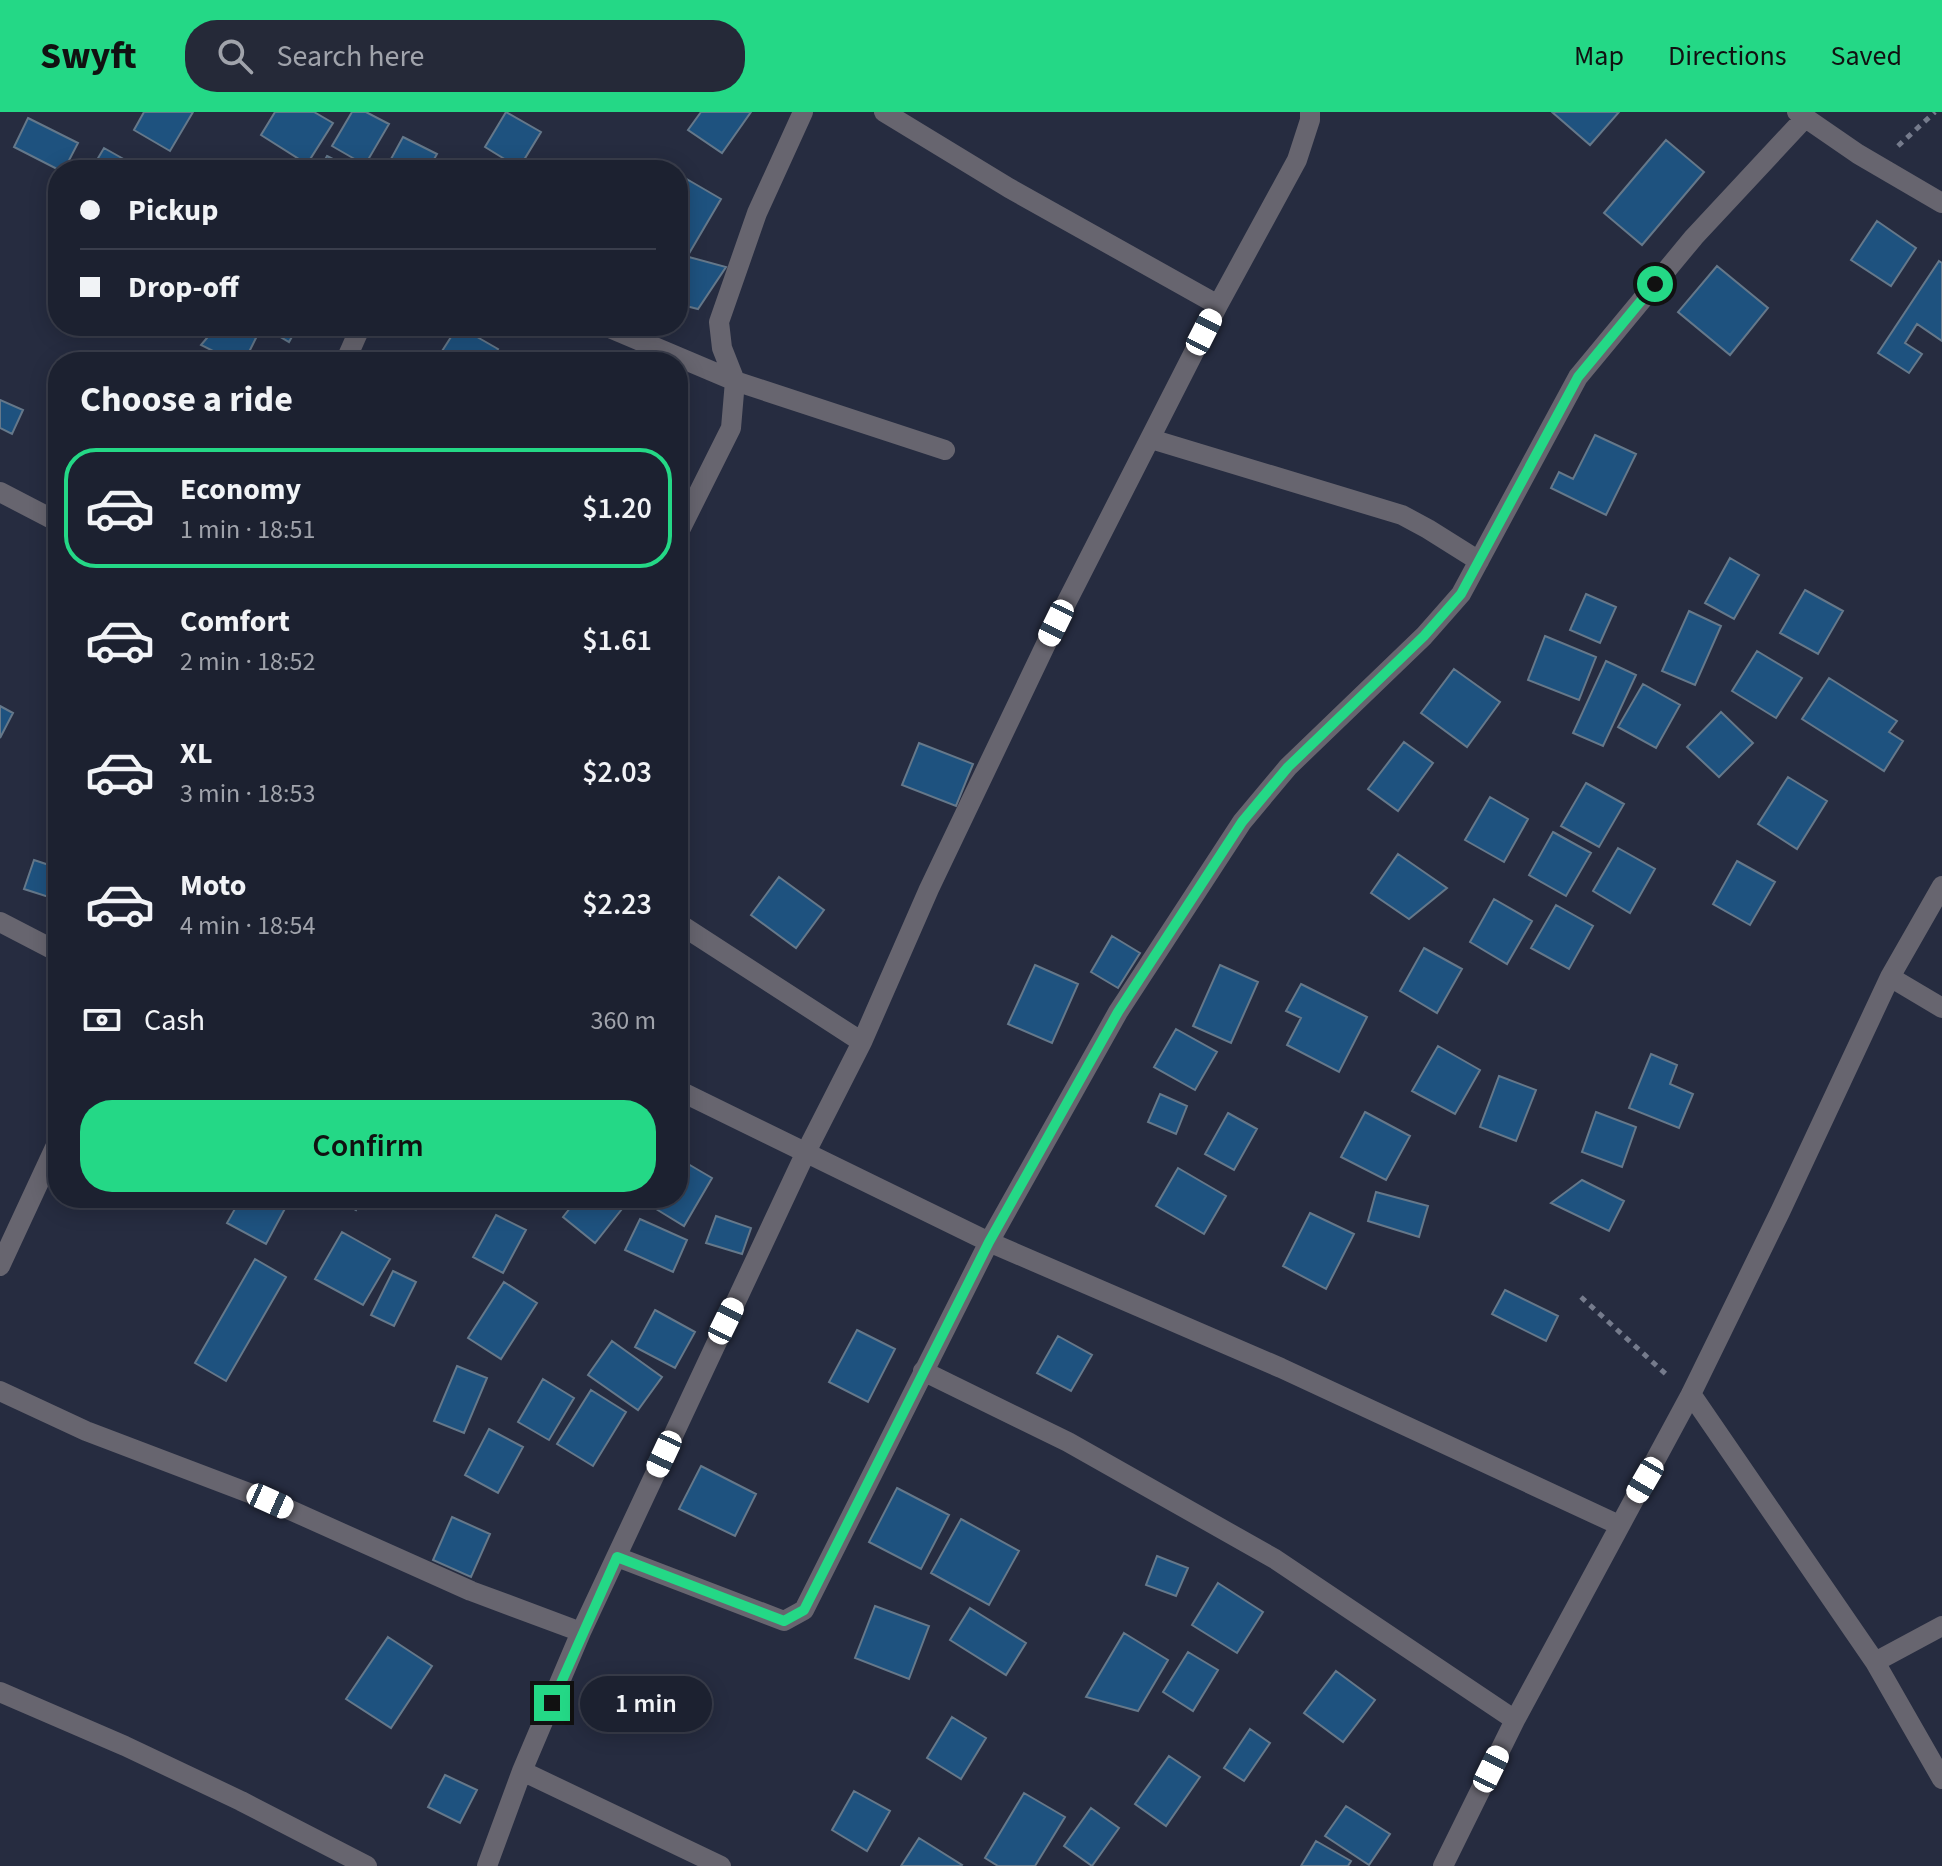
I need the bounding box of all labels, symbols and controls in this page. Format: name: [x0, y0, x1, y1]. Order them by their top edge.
search box: [185, 20, 745, 92]
text: Swyft: [40, 29, 137, 83]
icon: search: [213, 34, 257, 78]
text: Search here: [277, 35, 424, 78]
text: Map: [1574, 36, 1624, 76]
text: Directions: [1668, 36, 1787, 76]
text: Saved: [1831, 36, 1902, 76]
text: Pickup: [128, 189, 218, 232]
text: Drop-off: [128, 266, 239, 309]
route start: [1637, 266, 1673, 302]
car: [1182, 305, 1226, 359]
text: Choose a ride: [80, 374, 293, 425]
text: Economy: [180, 468, 301, 511]
icon: car: [84, 472, 156, 544]
text: $1.20: [582, 487, 652, 530]
text: 1 min · 18:51: [180, 511, 315, 548]
car: [1035, 596, 1077, 650]
text: Comfort: [180, 600, 290, 643]
icon: car: [84, 604, 156, 676]
text: $1.61: [582, 619, 652, 662]
text: 2 min · 18:52: [180, 643, 315, 680]
text: XL: [180, 732, 213, 775]
icon: car: [84, 736, 156, 808]
text: $2.03: [582, 751, 652, 794]
text: 3 min · 18:53: [180, 775, 315, 812]
text: Moto: [180, 864, 246, 907]
icon: car: [84, 868, 156, 940]
text: $2.23: [582, 883, 652, 926]
text: 4 min · 18:54: [180, 907, 315, 944]
icon: cash: [80, 998, 124, 1042]
text: Cash: [144, 999, 205, 1042]
text: 360 m: [590, 1002, 656, 1039]
button: Confirm: [80, 1100, 656, 1192]
car: [705, 1294, 747, 1348]
car: [643, 1427, 685, 1481]
car: [1623, 1453, 1667, 1507]
car: [243, 1480, 297, 1522]
callout: 1 min: [580, 1675, 712, 1731]
route end: [534, 1685, 570, 1721]
text: 1 min: [615, 1685, 677, 1722]
car: [1470, 1742, 1512, 1796]

